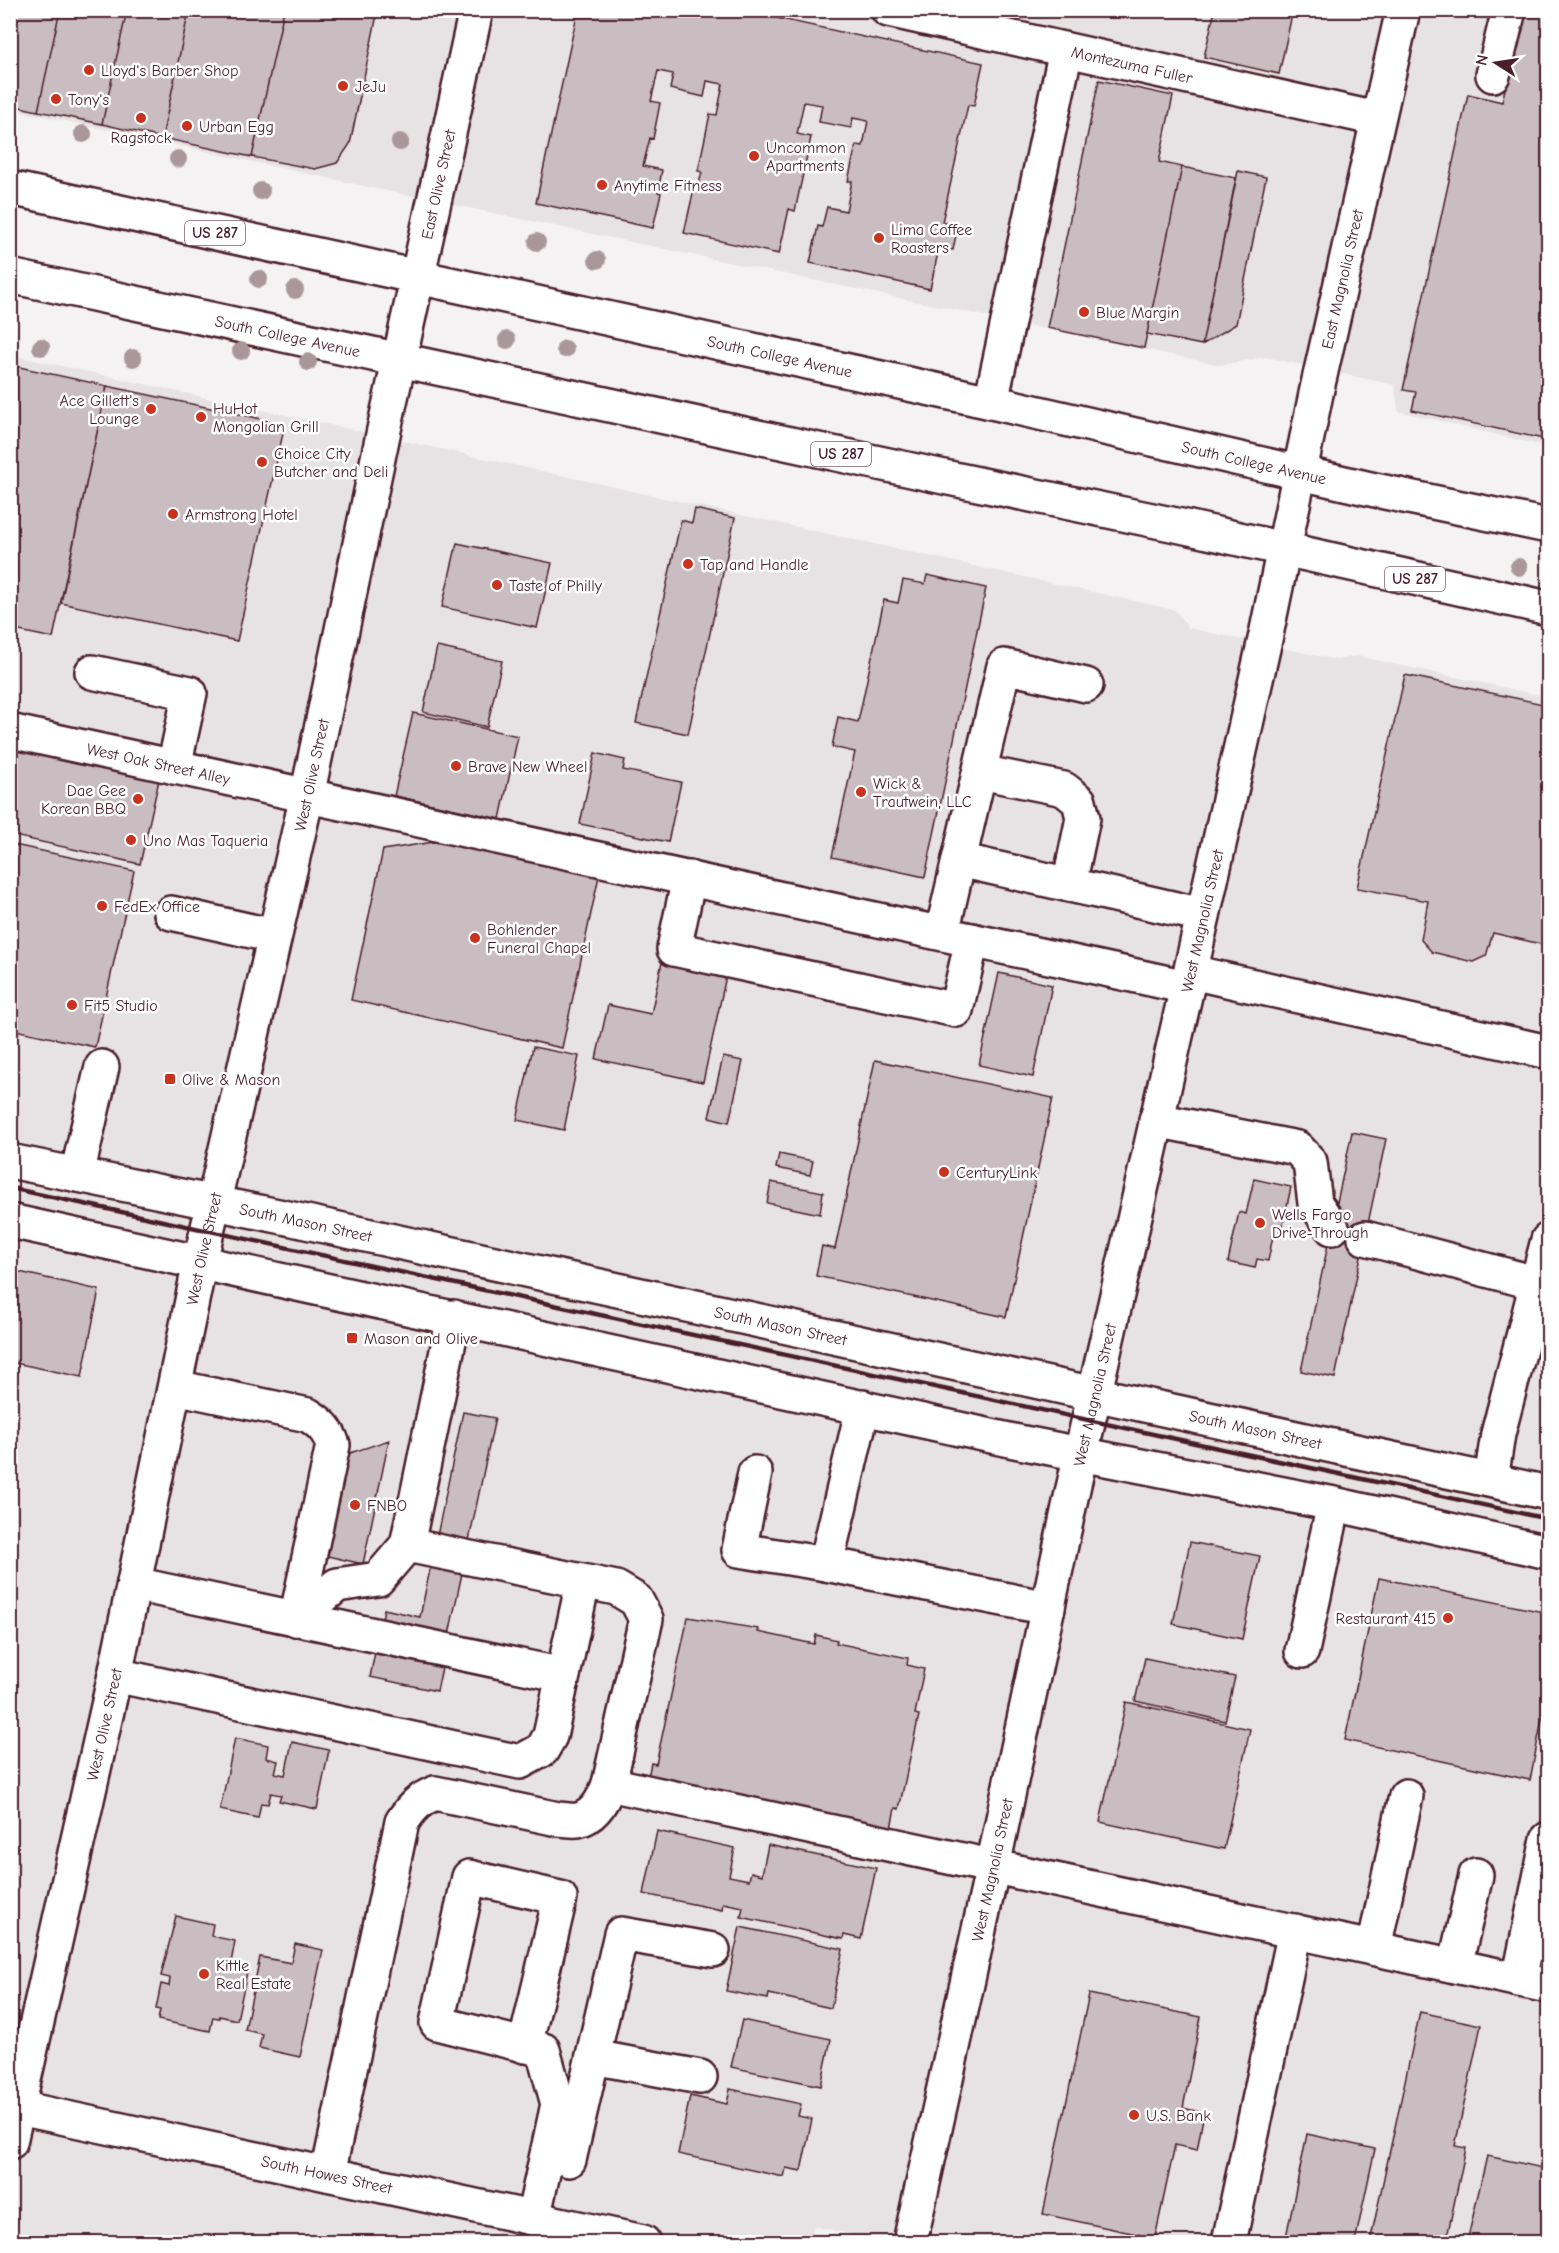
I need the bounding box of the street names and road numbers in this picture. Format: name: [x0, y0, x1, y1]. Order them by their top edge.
street label: Montezuma Fuller: [1069, 43, 1195, 88]
street label: East Olive Street: [418, 128, 460, 241]
street label: East Magnolia Street: [1318, 207, 1368, 351]
road number: US 287: [185, 221, 245, 245]
street label: South College Avenue: [213, 312, 362, 361]
street label: South College Avenue: [705, 332, 854, 381]
street label: South College Avenue: [1180, 438, 1328, 489]
road number: US 287: [811, 442, 871, 466]
road number: US 287: [1385, 567, 1445, 591]
street label: West Olive Street: [291, 717, 333, 833]
street label: West Oak Street Alley: [85, 740, 232, 789]
street label: West Magnolia Street: [1178, 848, 1228, 994]
street label: West Olive Street: [183, 1191, 226, 1307]
street label: South Mason Street: [238, 1200, 374, 1246]
street label: South Mason Street: [712, 1303, 849, 1350]
street label: West Magnolia Street: [1070, 1322, 1120, 1468]
street label: South Mason Street: [1187, 1407, 1324, 1453]
street label: West Olive Street: [83, 1666, 126, 1783]
street label: West Magnolia Street: [969, 1797, 1017, 1943]
street label: South Howes Street: [259, 2152, 394, 2198]

